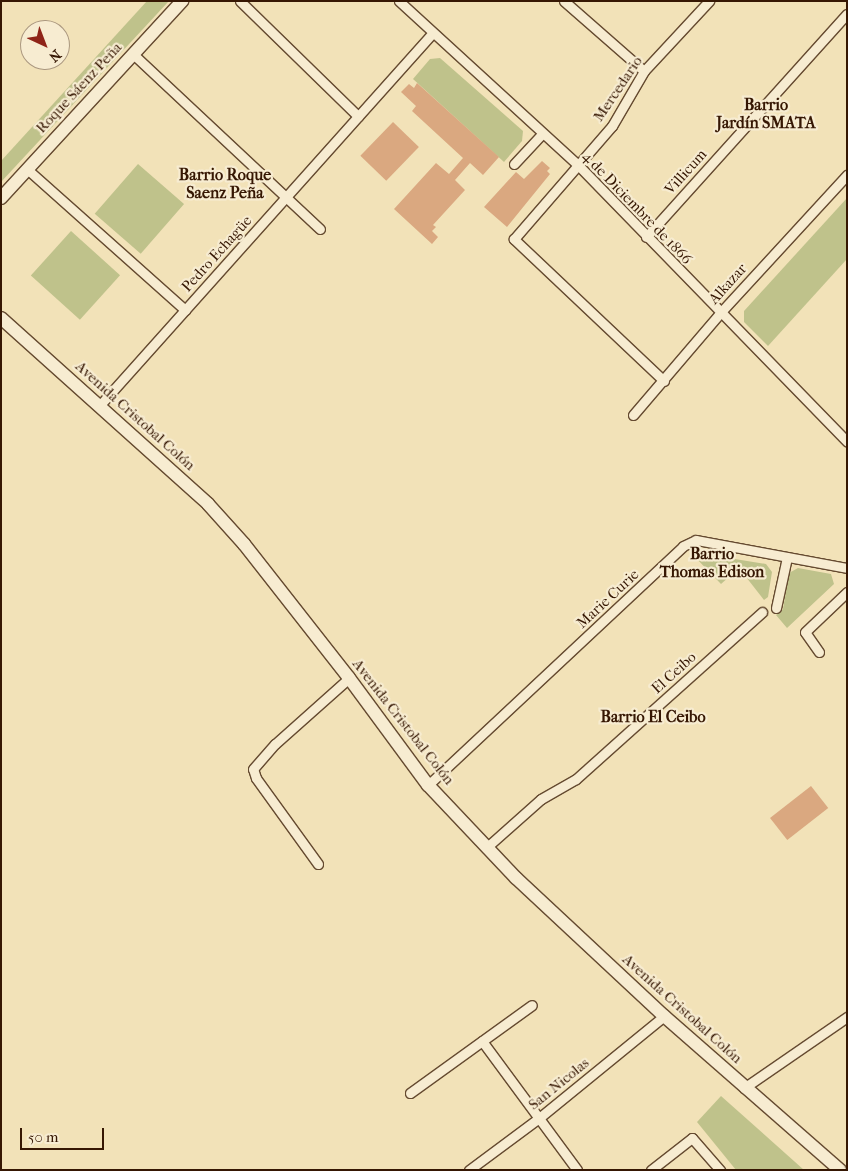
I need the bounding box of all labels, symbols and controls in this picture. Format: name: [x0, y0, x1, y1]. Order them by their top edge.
north arrow: [20, 20, 70, 70]
street label: Roque Sáenz Peña: [32, 39, 126, 137]
text: N: [45, 46, 65, 65]
street label: Mercedario: [590, 53, 646, 125]
district label: Barrio Jardín SMATA: [716, 95, 816, 133]
street label: Villicum: [661, 146, 711, 198]
street label: 4 de Diciembre de 1866: [578, 148, 696, 268]
district label: Barrio Roque Saenz Peña: [179, 165, 271, 203]
street label: Pedro Echagüe: [178, 212, 256, 296]
street label: Alkazar: [705, 260, 751, 308]
street label: Avenida Cristobal Colón: [72, 358, 198, 474]
district label: Barrio Thomas Edison: [660, 544, 764, 582]
street label: Marie Curie: [573, 566, 643, 632]
street label: El Ceibo: [648, 648, 700, 698]
street label: Avenida Cristobal Colón: [348, 656, 458, 788]
district label: Barrio El Ceibo: [601, 707, 705, 727]
street label: Avenida Cristobal Colón: [619, 951, 745, 1067]
street label: San Nicolas: [525, 1054, 593, 1114]
scale bar: [22, 1118, 106, 1150]
text: 50 m: [28, 1128, 58, 1146]

